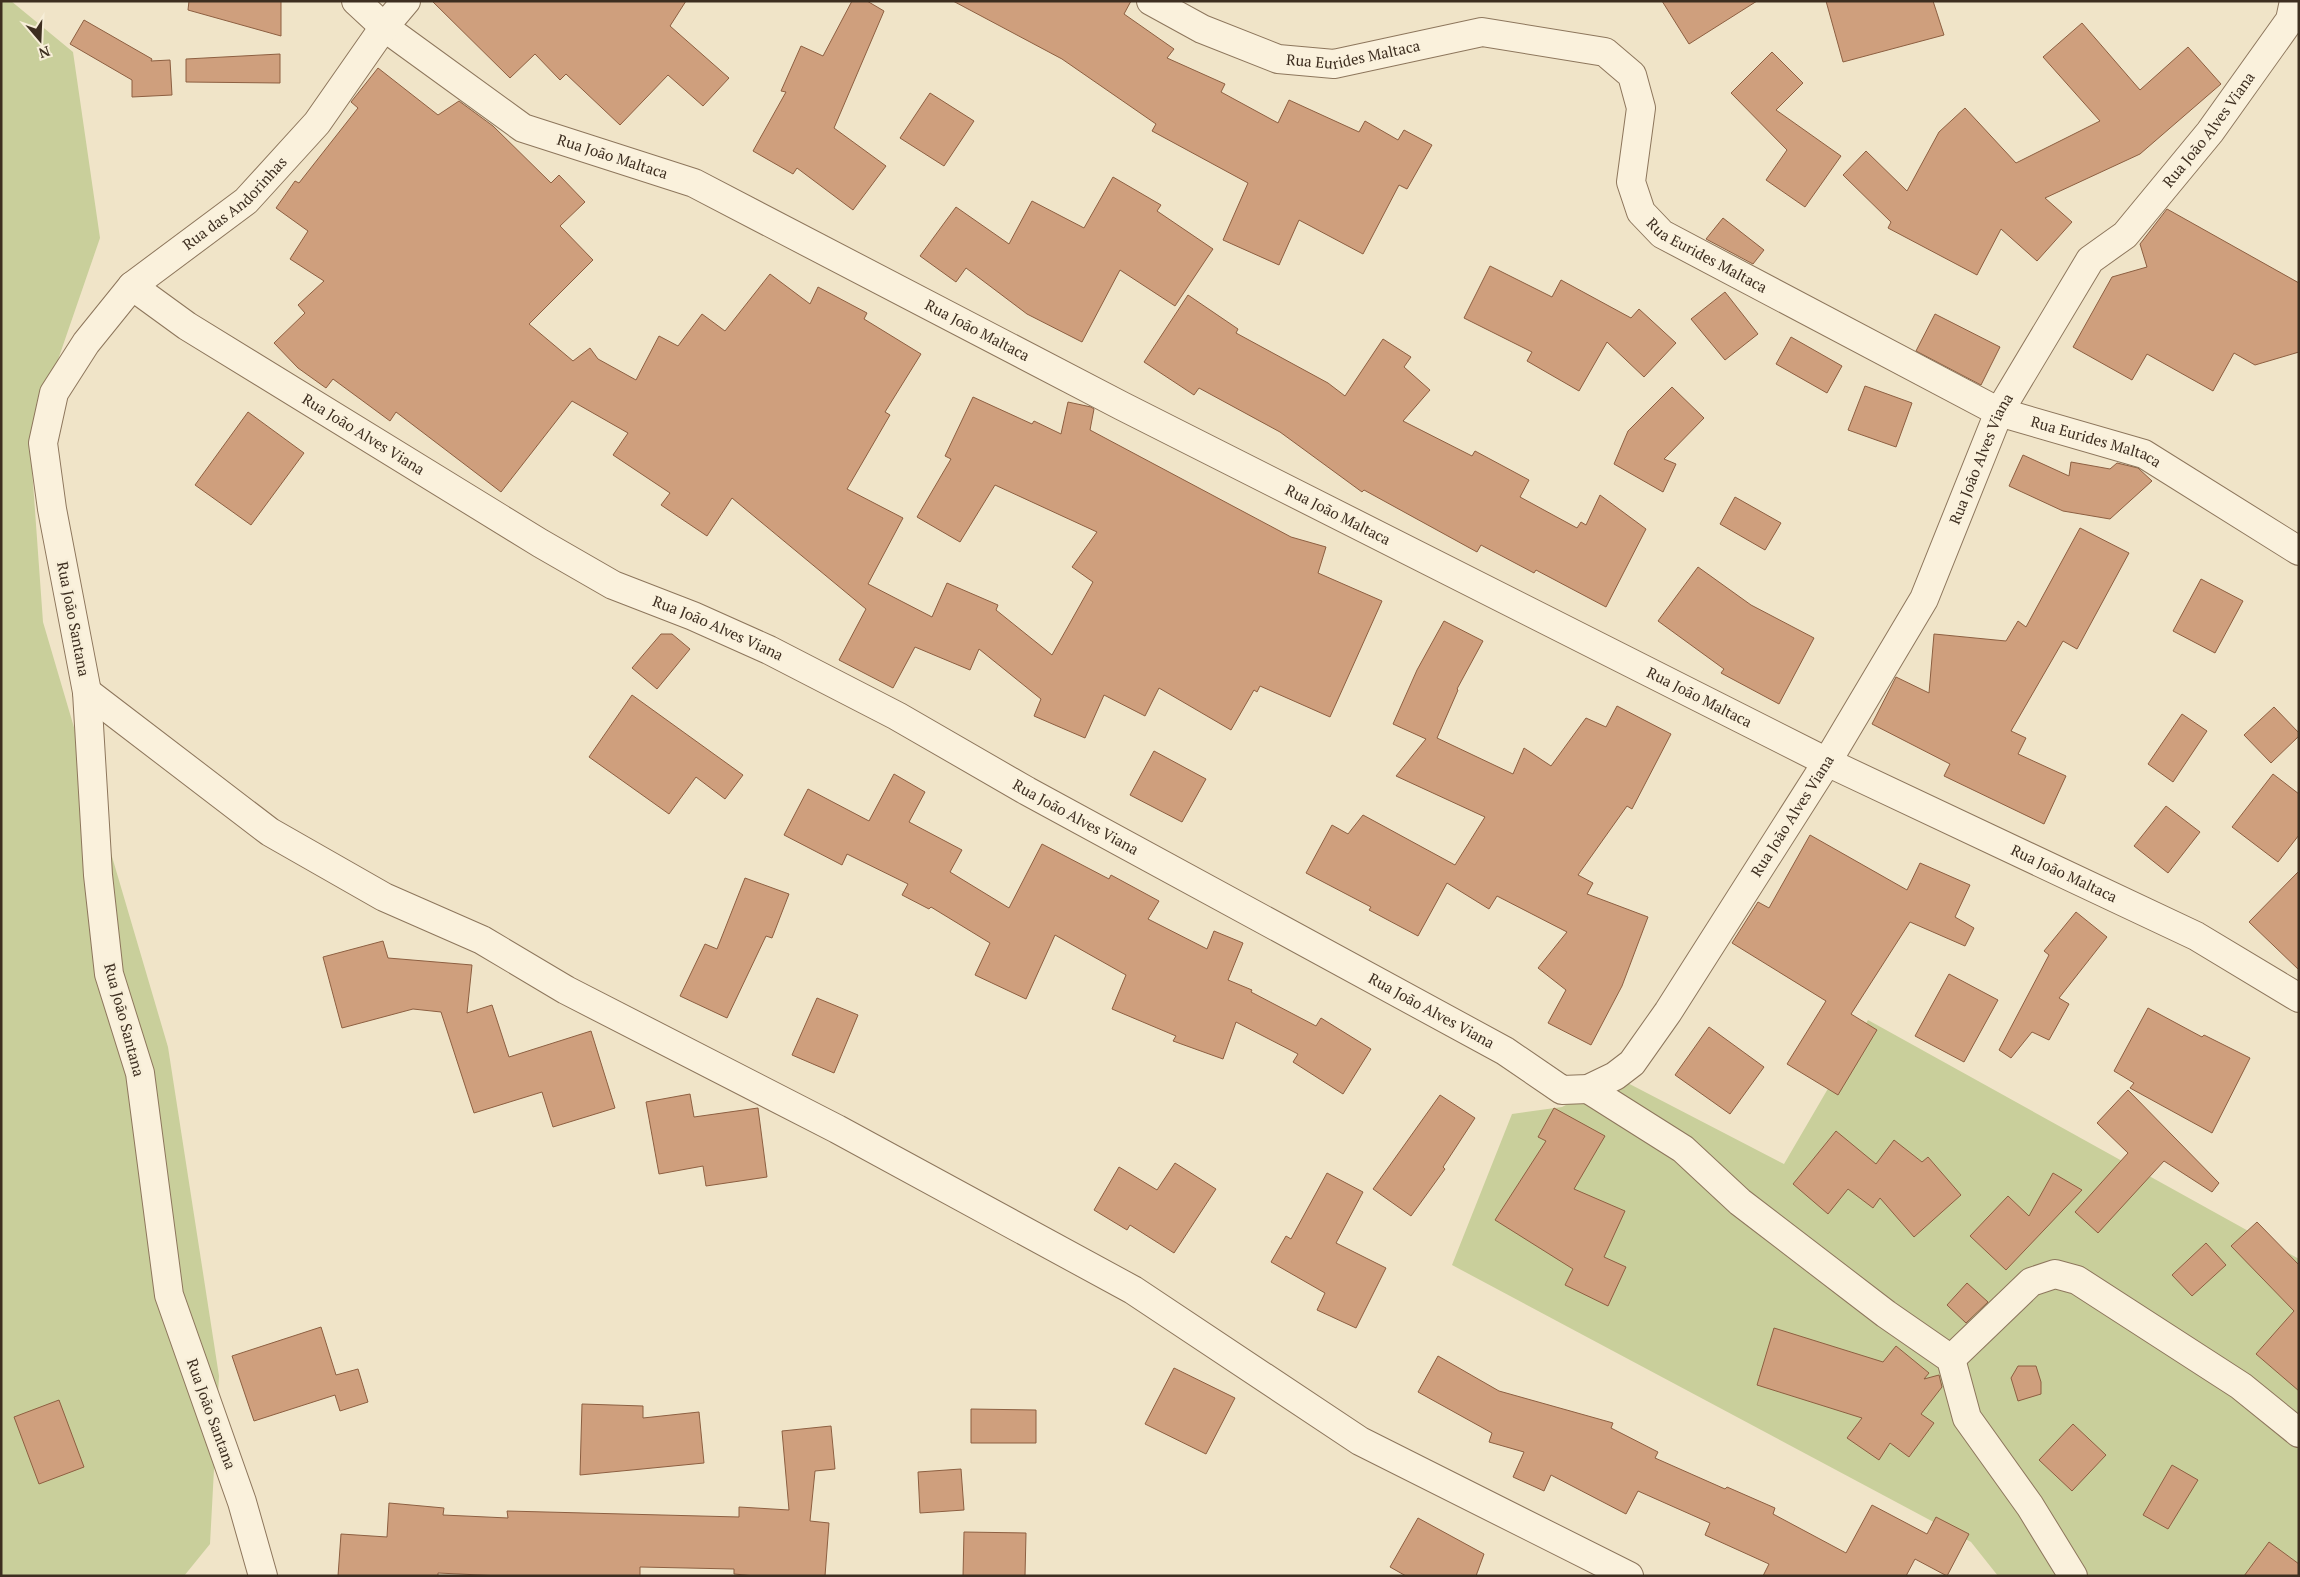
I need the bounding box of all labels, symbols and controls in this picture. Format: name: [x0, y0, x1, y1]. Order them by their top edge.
north arrow: [15, 15, 65, 65]
street label: Rua Eurides Maltaca: [1285, 35, 1422, 73]
text: N: [36, 42, 53, 64]
street label: Rua João Alves Viana: [2158, 67, 2259, 191]
street label: Rua João Maltaca: [555, 129, 671, 183]
street label: Rua das Andorinhas: [178, 152, 291, 254]
street label: Rua Eurides Maltaca: [1643, 213, 1771, 297]
street label: Rua João Maltaca: [922, 294, 1034, 365]
street label: Rua João Alves Viana: [299, 388, 429, 479]
street label: Rua João Alves Viana: [1944, 389, 2017, 527]
street label: Rua Eurides Maltaca: [2029, 411, 2166, 472]
street label: Rua João Maltaca: [1282, 479, 1395, 549]
street label: Rua João Santana: [53, 560, 95, 678]
street label: Rua João Alves Viana: [650, 590, 787, 665]
street label: Rua João Maltaca: [1644, 662, 1756, 732]
street label: Rua João Alves Viana: [1746, 751, 1838, 880]
street label: Rua João Alves Viana: [1010, 774, 1143, 859]
street label: Rua João Maltaca: [2008, 839, 2121, 907]
street label: Rua João Santana: [100, 961, 150, 1079]
street label: Rua João Alves Viana: [1365, 968, 1499, 1053]
street label: Rua João Santana: [183, 1356, 241, 1472]

